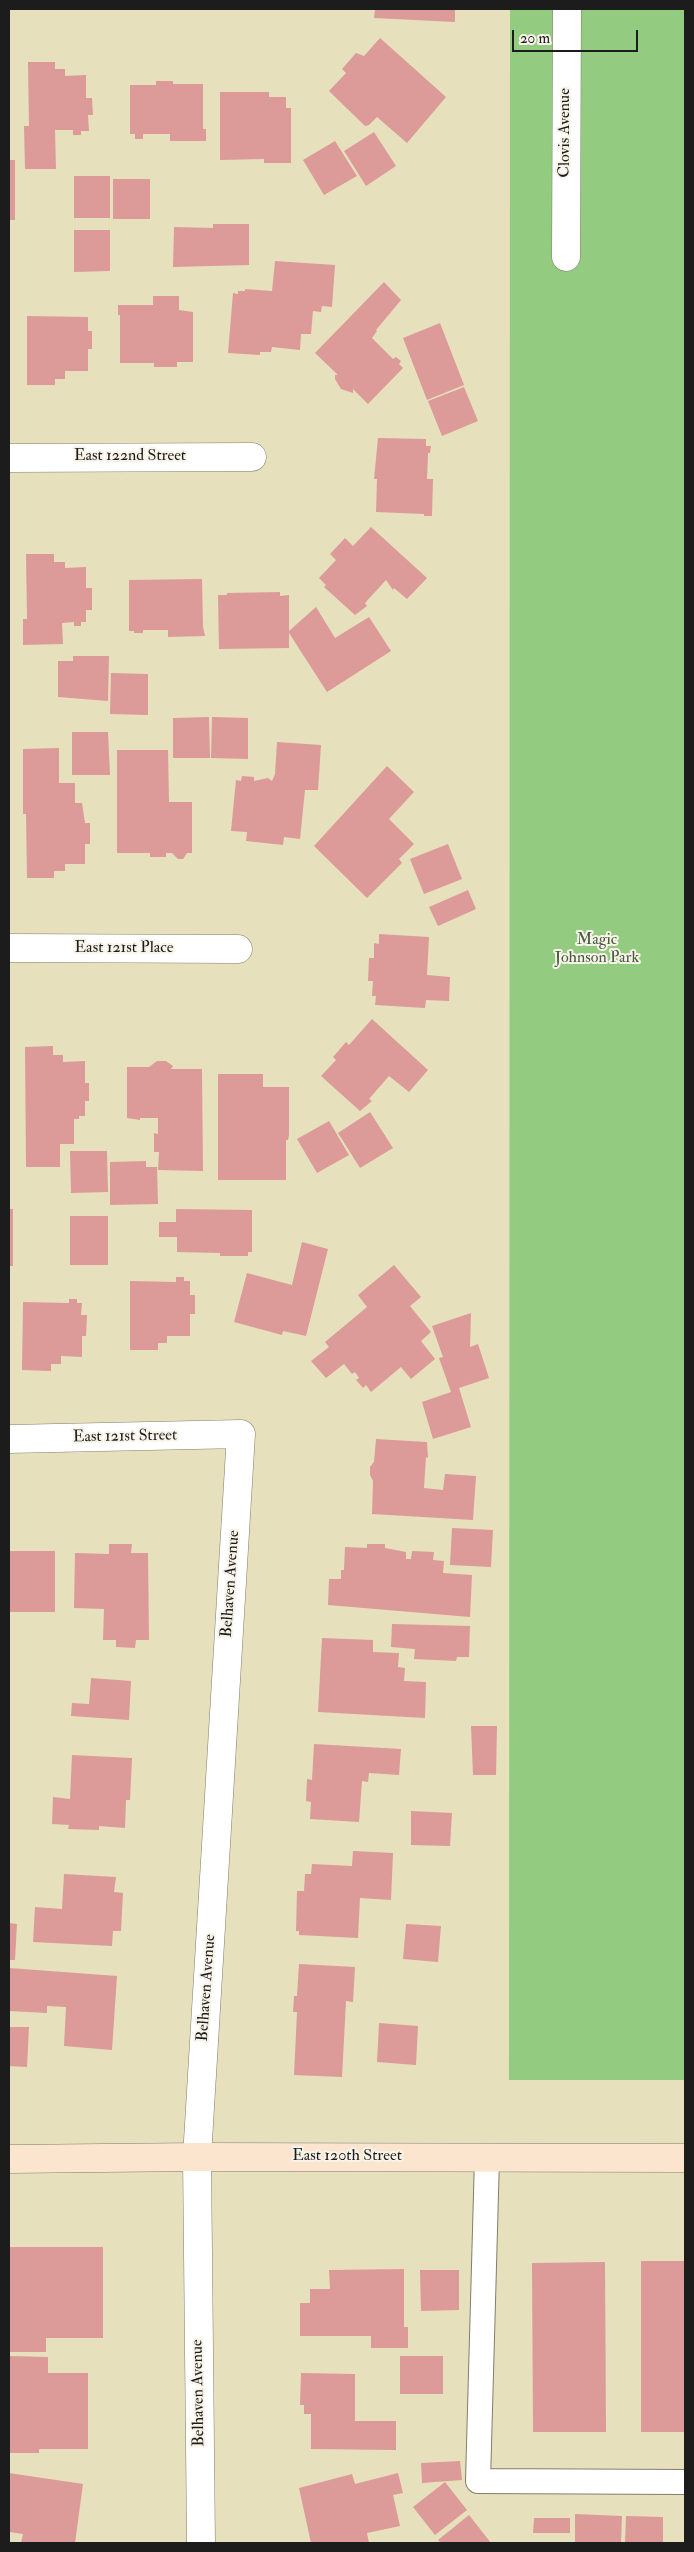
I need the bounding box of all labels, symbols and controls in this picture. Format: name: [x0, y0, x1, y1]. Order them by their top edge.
scale bar: [514, 20, 640, 52]
text: 20 m: [520, 29, 550, 48]
street label: Clovis Avenue: [556, 88, 576, 178]
street label: East 122nd Street: [74, 447, 186, 467]
park label: Magic Johnson Park: [555, 931, 639, 969]
street label: East 121st Place: [75, 939, 173, 959]
street label: East 121st Street: [73, 1426, 177, 1448]
street label: Belhaven Avenue: [218, 1530, 244, 1638]
street label: Belhaven Avenue: [194, 1934, 220, 2042]
street label: East 120th Street: [292, 2147, 402, 2167]
street label: Belhaven Avenue: [188, 2339, 210, 2447]

